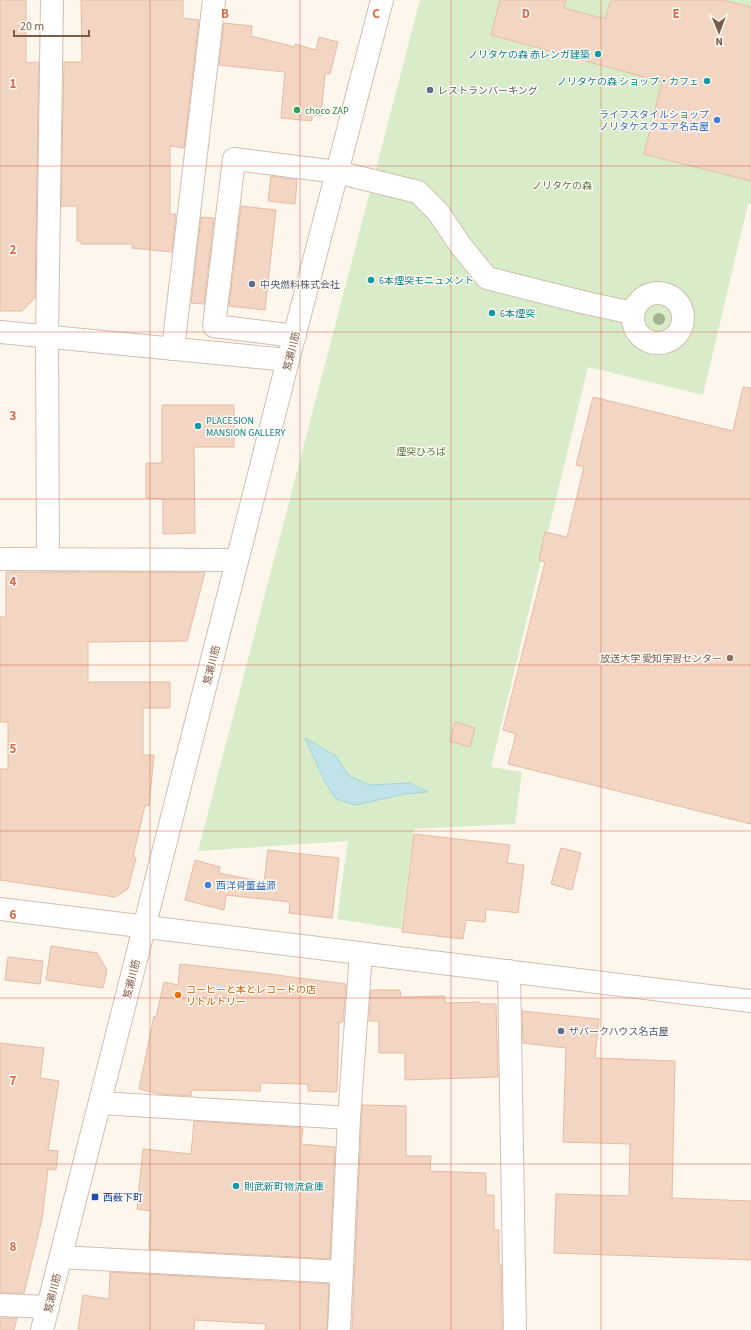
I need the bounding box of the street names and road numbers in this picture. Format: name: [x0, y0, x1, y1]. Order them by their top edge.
street label: 笈瀬川筋: [280, 330, 304, 372]
street label: 笈瀬川筋: [200, 644, 224, 686]
street label: 笈瀬川筋: [120, 958, 144, 1000]
street label: 笈瀬川筋: [41, 1272, 65, 1314]

